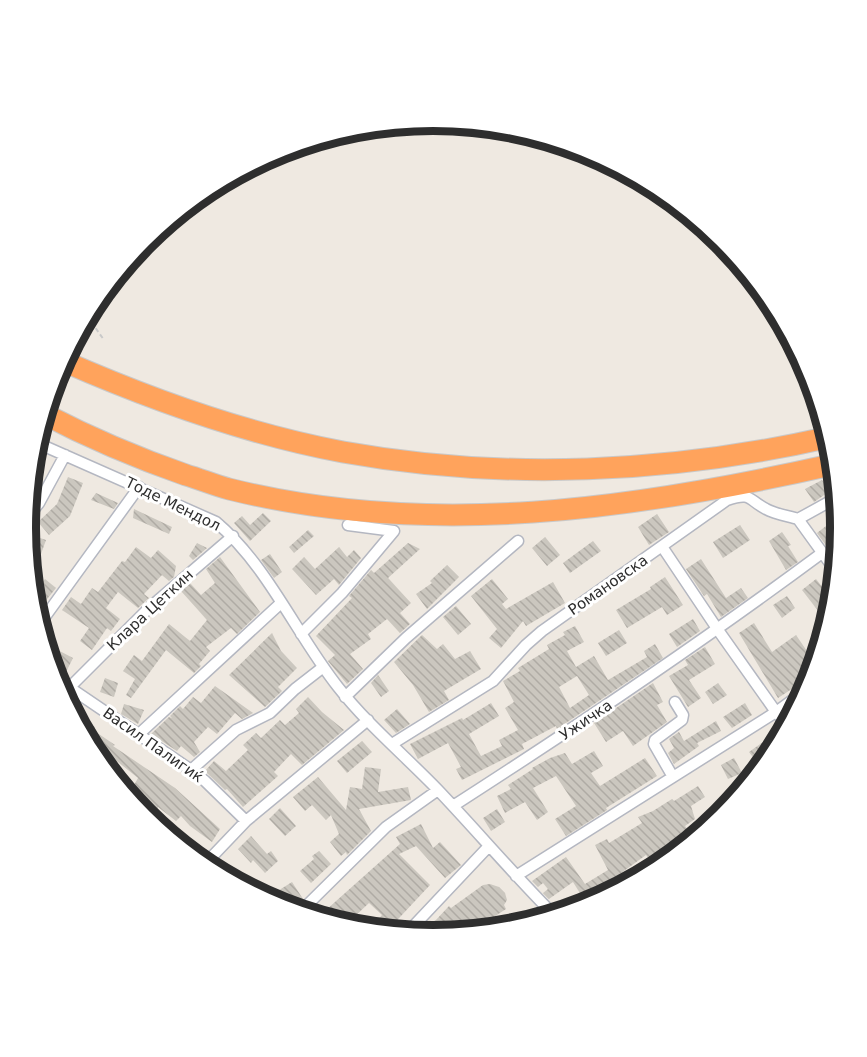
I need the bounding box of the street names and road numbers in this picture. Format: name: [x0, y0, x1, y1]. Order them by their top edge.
street label: Тоде Мендол: [121, 473, 224, 535]
street label: Романовска: [565, 551, 651, 619]
street label: Клара Цеткин: [103, 566, 197, 654]
street label: Ужичка: [556, 696, 616, 744]
street label: Васил Палигиќ: [99, 704, 207, 786]

